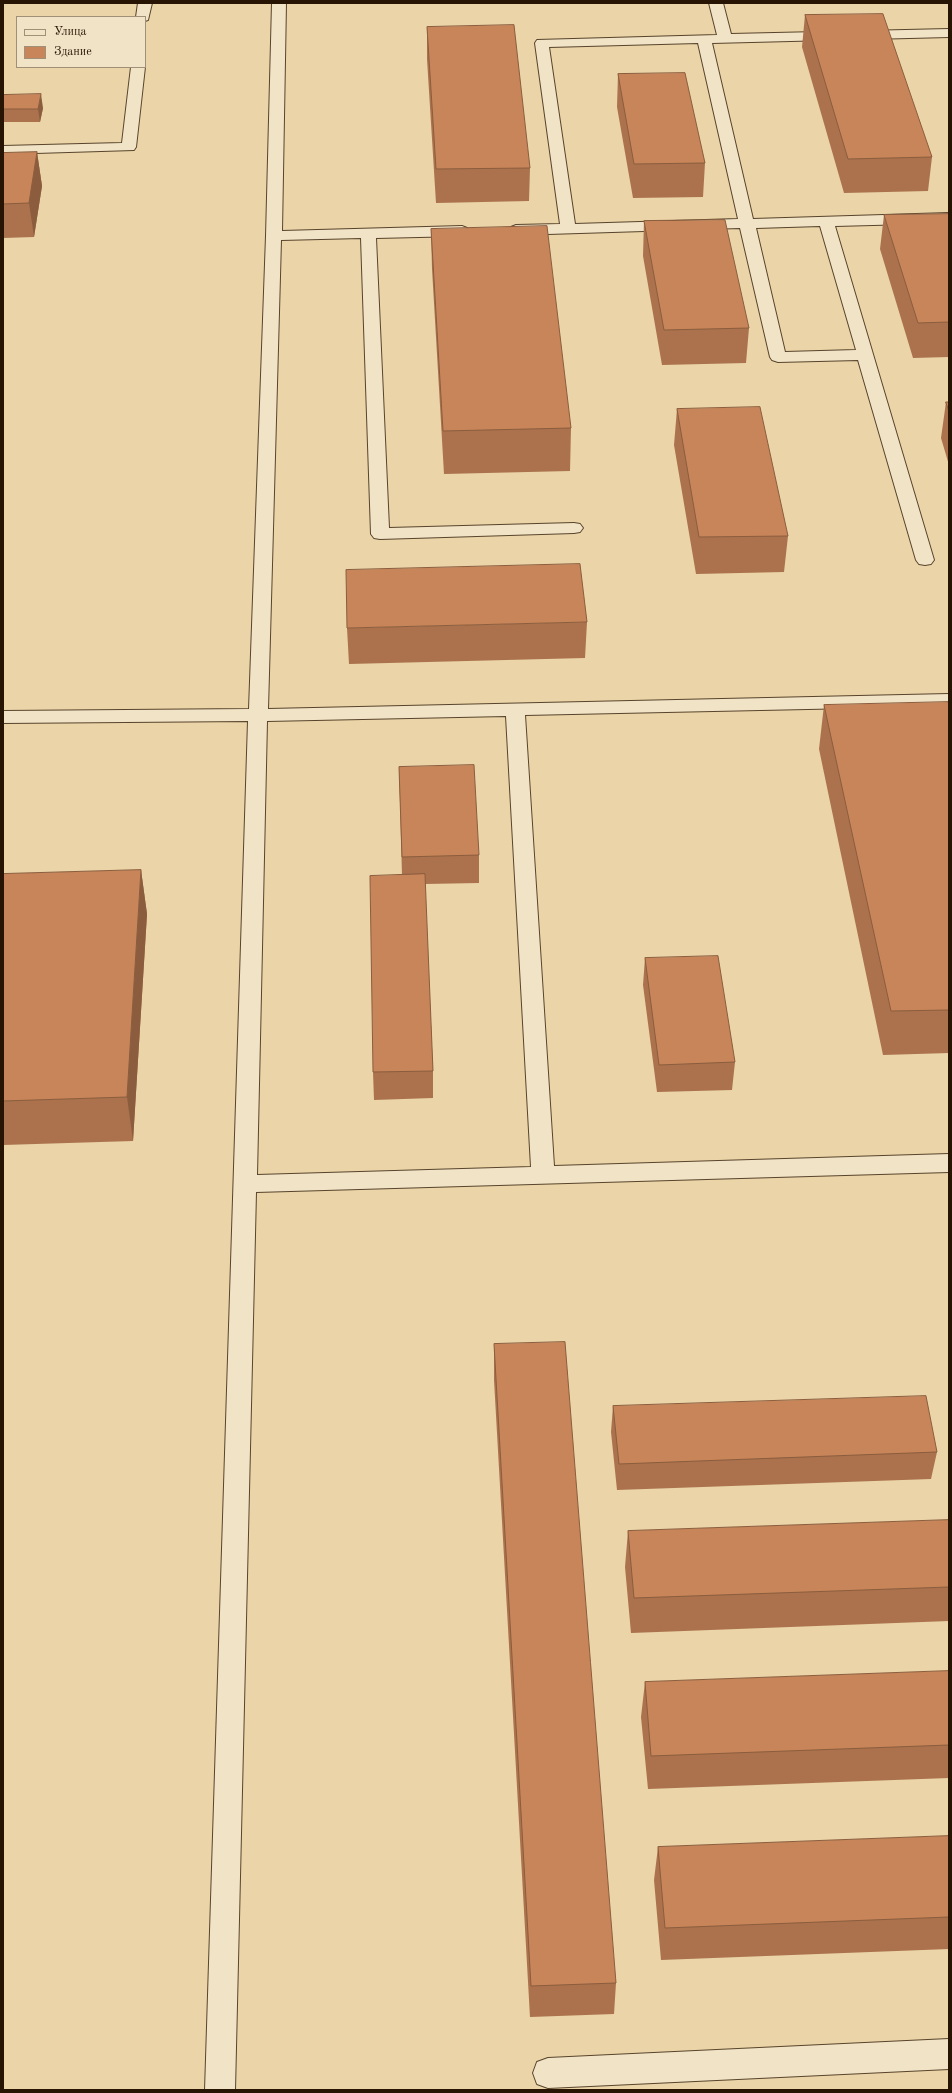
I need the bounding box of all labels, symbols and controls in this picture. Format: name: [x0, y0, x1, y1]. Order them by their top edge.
legend: [16, 16, 146, 68]
text: Улица: [54, 26, 87, 38]
text: Здание: [54, 46, 92, 58]

